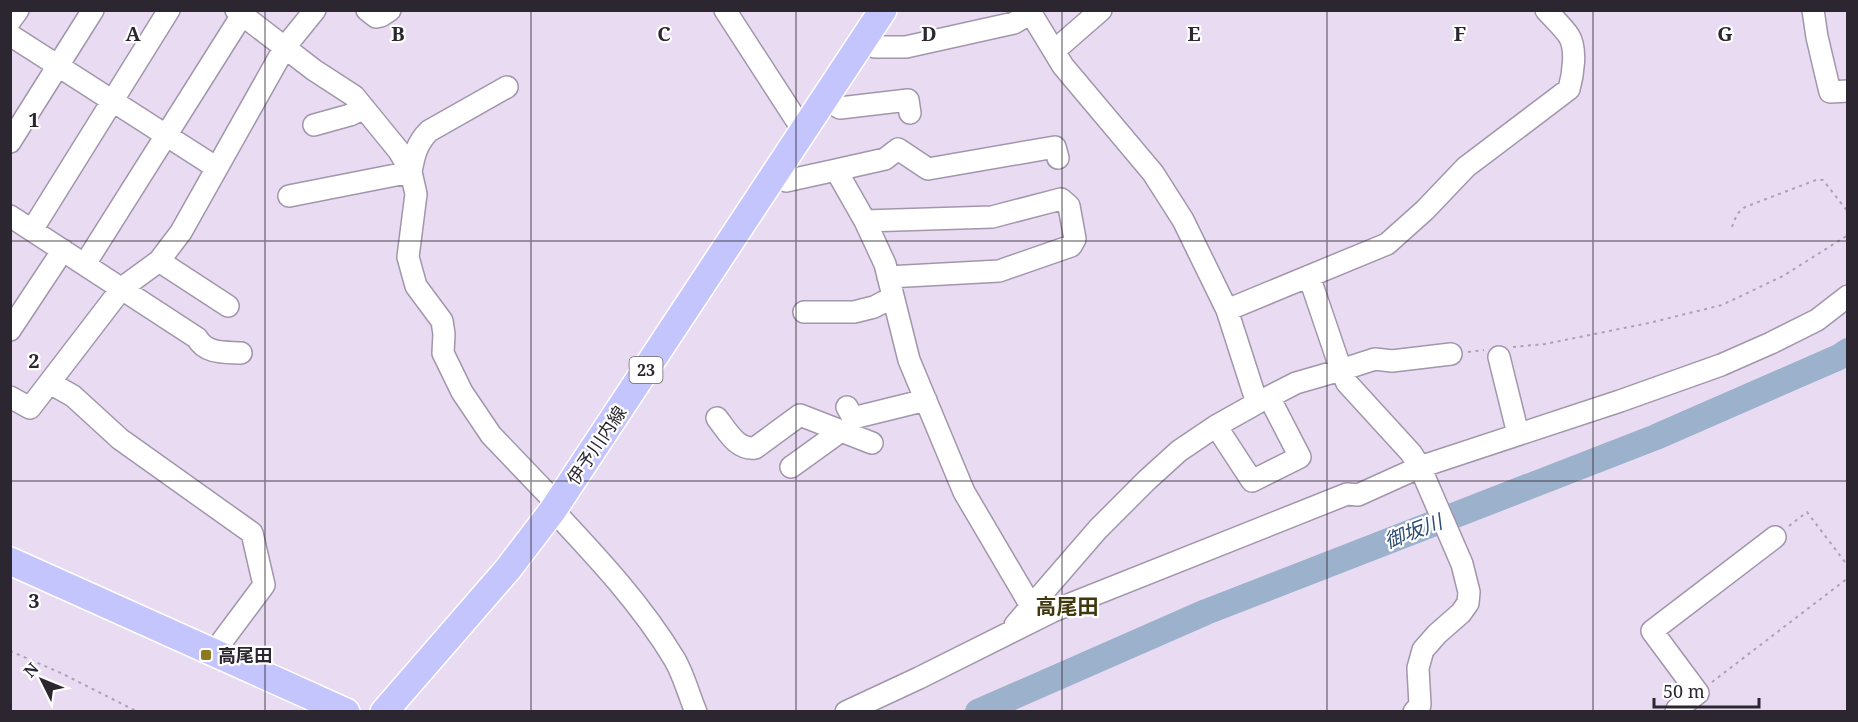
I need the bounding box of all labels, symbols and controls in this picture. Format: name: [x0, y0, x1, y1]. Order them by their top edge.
text: A: [125, 20, 141, 47]
text: B: [391, 20, 405, 47]
text: C: [657, 20, 671, 47]
text: D: [921, 20, 937, 47]
text: E: [1187, 20, 1201, 47]
text: F: [1454, 20, 1466, 47]
text: G: [1717, 20, 1733, 47]
text: 1: [28, 106, 40, 133]
text: 2: [28, 347, 40, 374]
road number: 23: [630, 357, 662, 383]
street label: 伊予川内線: [561, 401, 631, 489]
water label: 御坂川: [1380, 507, 1448, 554]
text: 3: [28, 587, 40, 614]
district label: 高尾田: [1036, 592, 1099, 620]
place label: 高尾田: [218, 643, 272, 667]
marker: 高尾田: [199, 648, 213, 662]
north arrow: [12, 650, 72, 710]
text: N: [19, 657, 44, 682]
scale bar: [1654, 671, 1759, 709]
text: 50 m: [1663, 679, 1705, 703]

